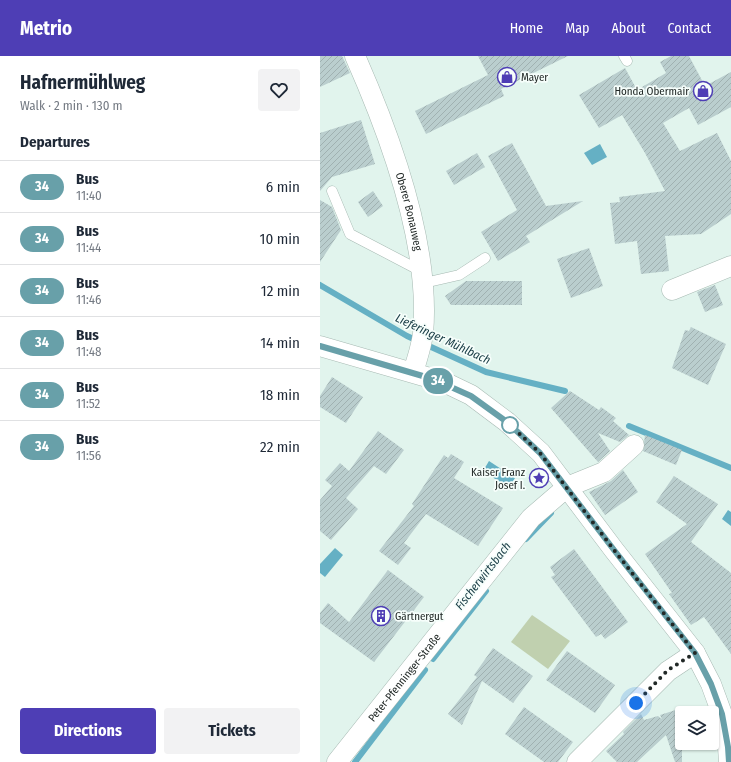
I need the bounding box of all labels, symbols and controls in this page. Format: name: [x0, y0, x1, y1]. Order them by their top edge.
text: Metrio: [20, 17, 72, 40]
text: Home: [510, 20, 543, 37]
text: Map: [565, 20, 589, 37]
text: About: [611, 20, 646, 37]
text: Contact: [668, 20, 711, 37]
shop icon: Mayer: [496, 66, 518, 88]
button: heart: [258, 69, 300, 111]
text: Hafnermühlweg: [20, 71, 145, 94]
place label: Mayer: [521, 71, 548, 84]
shop icon: Honda Obermair: [692, 80, 714, 102]
place label: Honda Obermair: [614, 85, 689, 98]
text: Walk · 2 min · 130 m: [20, 98, 122, 113]
text: Departures: [20, 133, 90, 151]
text: Bus: [76, 170, 99, 188]
street label: Oberer Bonauweg: [393, 171, 425, 252]
text: 34: [35, 178, 49, 195]
text: 6 min: [266, 178, 300, 196]
text: 11:40: [76, 188, 102, 203]
text: Bus: [76, 222, 99, 240]
text: 34: [35, 230, 49, 247]
text: 10 min: [260, 230, 300, 248]
text: 11:44: [76, 240, 101, 255]
text: Bus: [76, 274, 99, 292]
text: 34: [35, 282, 49, 299]
text: 12 min: [261, 282, 300, 300]
text: 11:46: [76, 292, 101, 307]
water label: Lieferinger Mühlbach: [393, 311, 493, 367]
text: Bus: [76, 326, 99, 344]
text: 34: [35, 334, 49, 351]
text: 14 min: [260, 334, 300, 352]
text: 11:48: [76, 344, 101, 359]
line badge: 34: [420, 368, 456, 394]
text: 34: [431, 372, 445, 389]
text: Bus: [76, 378, 99, 396]
text: 34: [35, 386, 49, 403]
text: 18 min: [260, 386, 300, 404]
text: 11:52: [76, 396, 100, 411]
unlabelled marker: [501, 416, 519, 434]
text: Bus: [76, 430, 99, 448]
text: 34: [35, 438, 49, 455]
text: 22 min: [260, 438, 300, 456]
text: 11:56: [76, 448, 101, 463]
place label: Kaiser Franz Josef I.: [471, 466, 526, 492]
place icon: Kaiser Franz Josef I.: [528, 467, 550, 489]
water label: Fischerwirtsbach: [452, 539, 514, 613]
building icon: Gärtnergut: [370, 605, 392, 627]
place label: Gärtnergut: [395, 610, 444, 623]
street label: Peter-Pfenninger-Straße: [365, 631, 443, 724]
your location: [626, 693, 646, 713]
map controls: [675, 706, 719, 750]
button: layers: [675, 706, 719, 750]
button: Directions: [20, 708, 156, 754]
button: Tickets: [164, 708, 300, 754]

